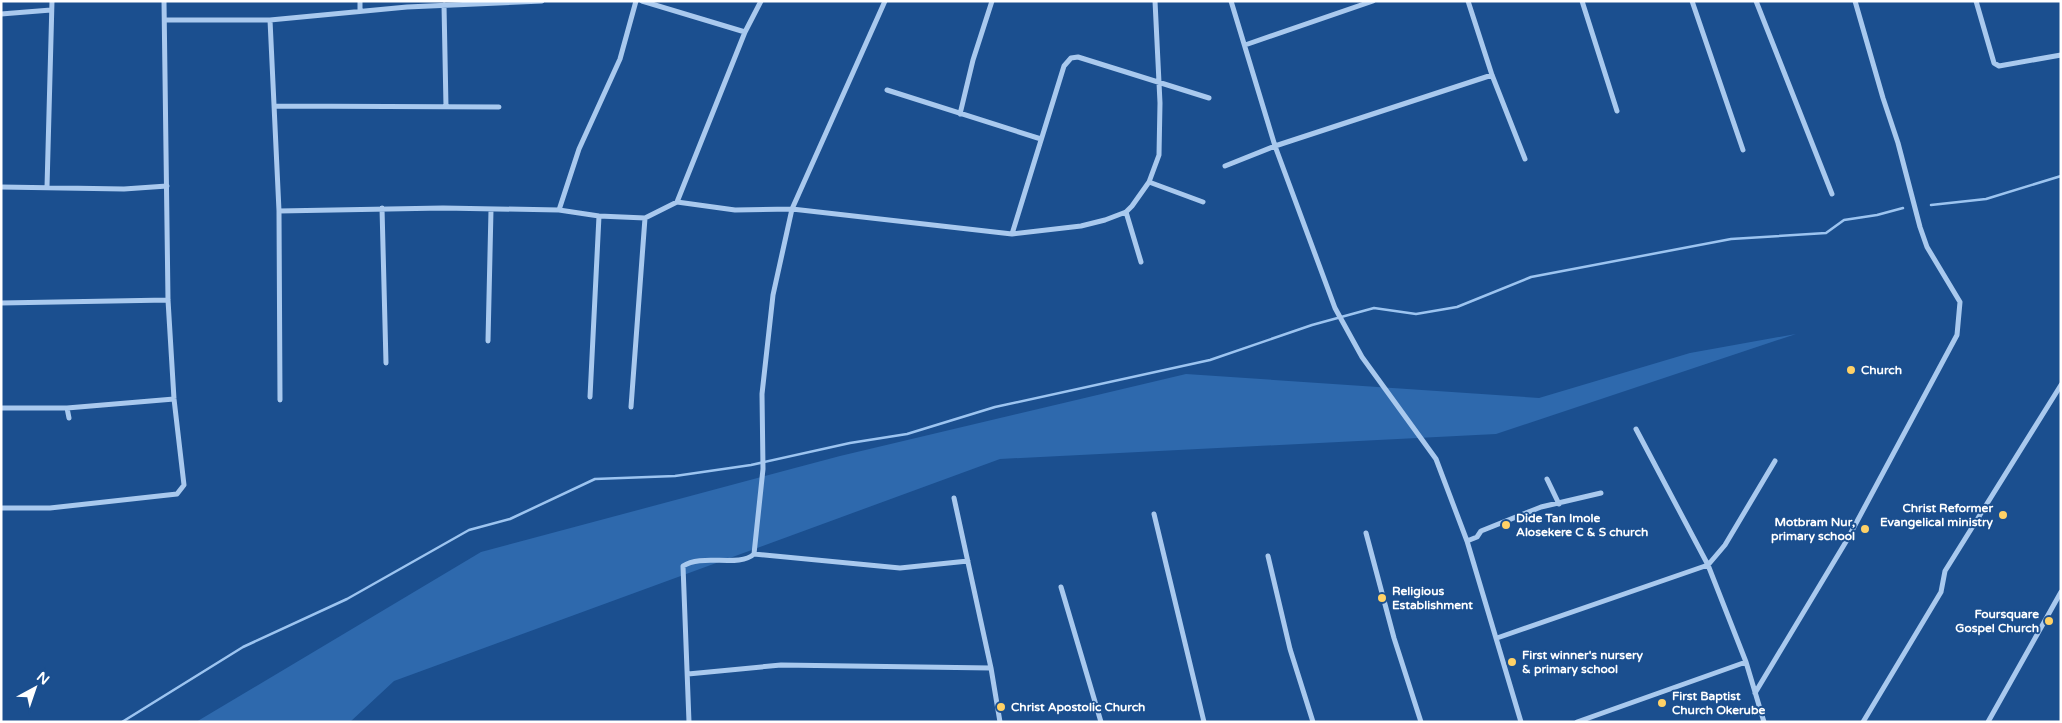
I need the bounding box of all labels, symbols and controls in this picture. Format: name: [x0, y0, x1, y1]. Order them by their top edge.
place label: Church: [1861, 363, 1902, 377]
marker: Church: [1845, 364, 1857, 376]
place label: Christ Reformer Evangelical ministry: [1880, 501, 1994, 530]
marker: Christ Reformer Evangelical ministry: [1997, 509, 2009, 521]
place label: Dide Tan Imole Alosekere C & S church: [1516, 511, 1648, 539]
place label: Motbram Nur, primary school: [1771, 515, 1855, 544]
marker: Dide Tan Imole Alosekere C & S church: [1500, 519, 1512, 531]
marker: Motbram Nur, primary school: [1859, 523, 1871, 535]
place label: Religious Establishment: [1392, 584, 1473, 612]
marker: Religious Establishment: [1376, 592, 1388, 604]
place label: Foursquare Gospel Church: [1955, 607, 2039, 636]
marker: Foursquare Gospel Church: [2043, 615, 2055, 627]
place label: First winner's nursery & primary school: [1522, 648, 1644, 677]
marker: First winner's nursery & primary school: [1506, 656, 1518, 668]
north arrow: [10, 663, 60, 713]
text: N: [33, 668, 53, 689]
place label: First Baptist Church Okerube: [1672, 689, 1765, 717]
marker: First Baptist Church Okerube: [1656, 697, 1668, 709]
place label: Christ Apostolic Church: [1011, 700, 1145, 715]
marker: Christ Apostolic Church: [995, 701, 1007, 713]

